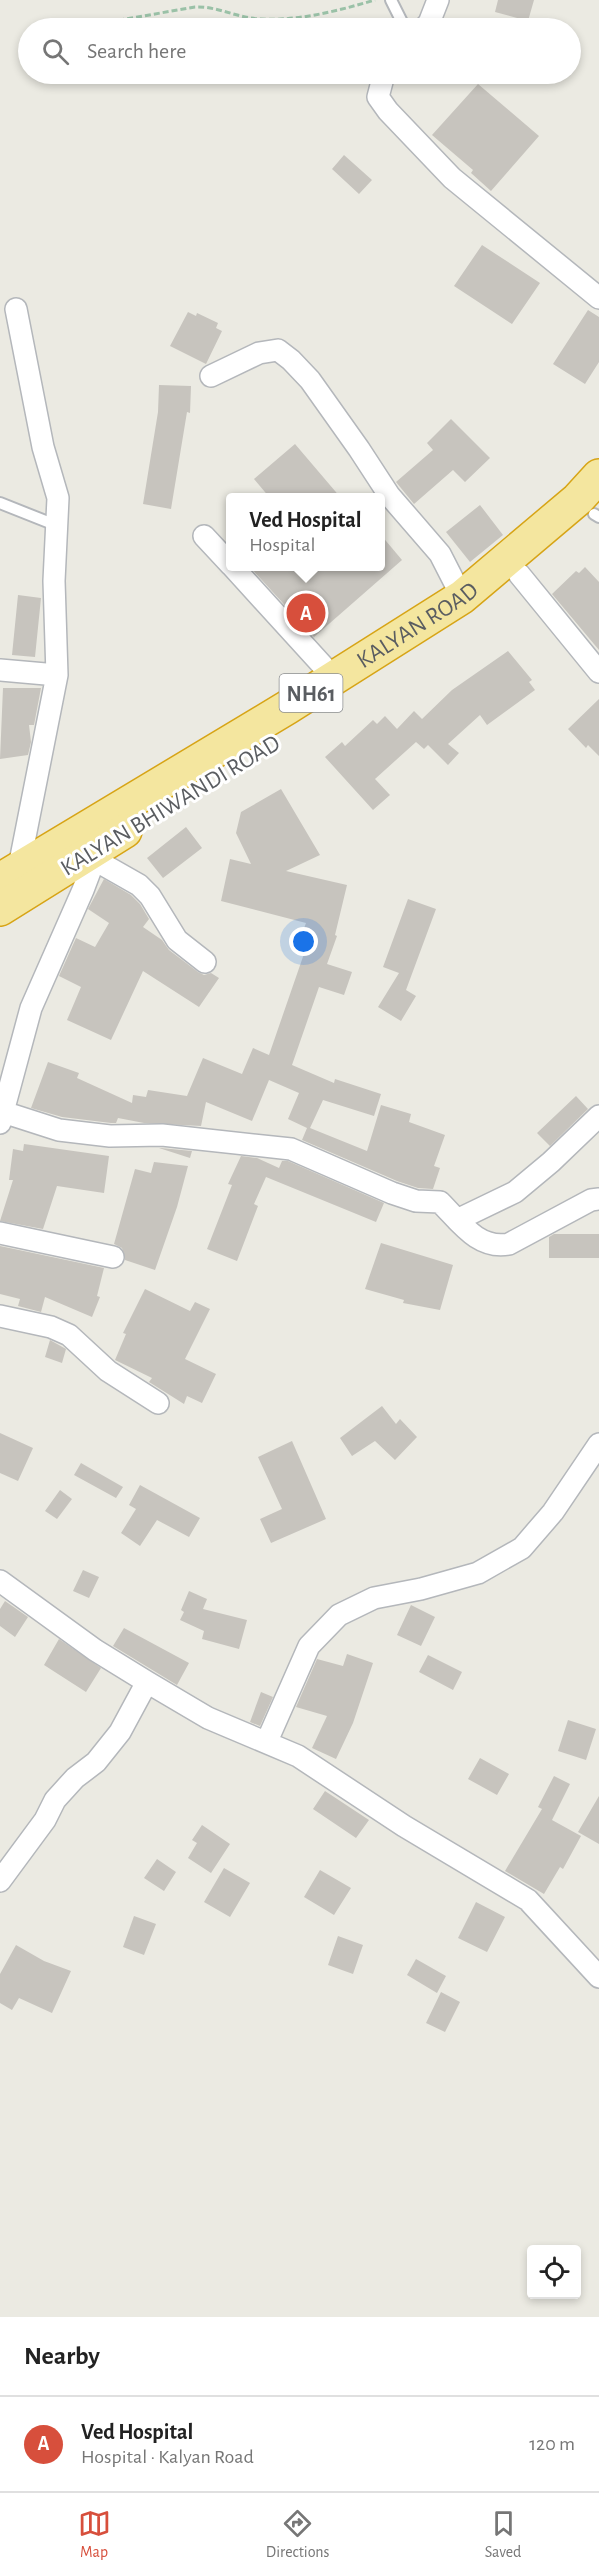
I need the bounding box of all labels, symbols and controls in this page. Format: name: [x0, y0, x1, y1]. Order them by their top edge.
search box: [18, 18, 581, 84]
icon: search: [39, 35, 72, 68]
text: Search here: [87, 40, 186, 62]
popup: [226, 493, 385, 571]
text: Ved Hospital: [249, 509, 362, 531]
text: Hospital: [249, 535, 315, 555]
street label: KALYAN ROAD: [353, 578, 483, 673]
pin: A: [286, 590, 326, 636]
road number: NH61: [280, 674, 342, 712]
street label: KALYAN BHIWANDI ROAD: [57, 731, 284, 881]
your location: [289, 927, 318, 956]
map controls: [527, 2245, 581, 2299]
button: locate: [527, 2245, 581, 2299]
text: Nearby: [24, 2343, 100, 2369]
text: Ved Hospital: [81, 2421, 193, 2443]
text: A: [38, 2434, 50, 2454]
text: 120 m: [529, 2434, 575, 2454]
text: Hospital · Kalyan Road: [81, 2447, 254, 2467]
tab: Map: [78, 2507, 111, 2562]
tab: Directions: [266, 2507, 330, 2562]
tab: Saved: [485, 2507, 521, 2562]

